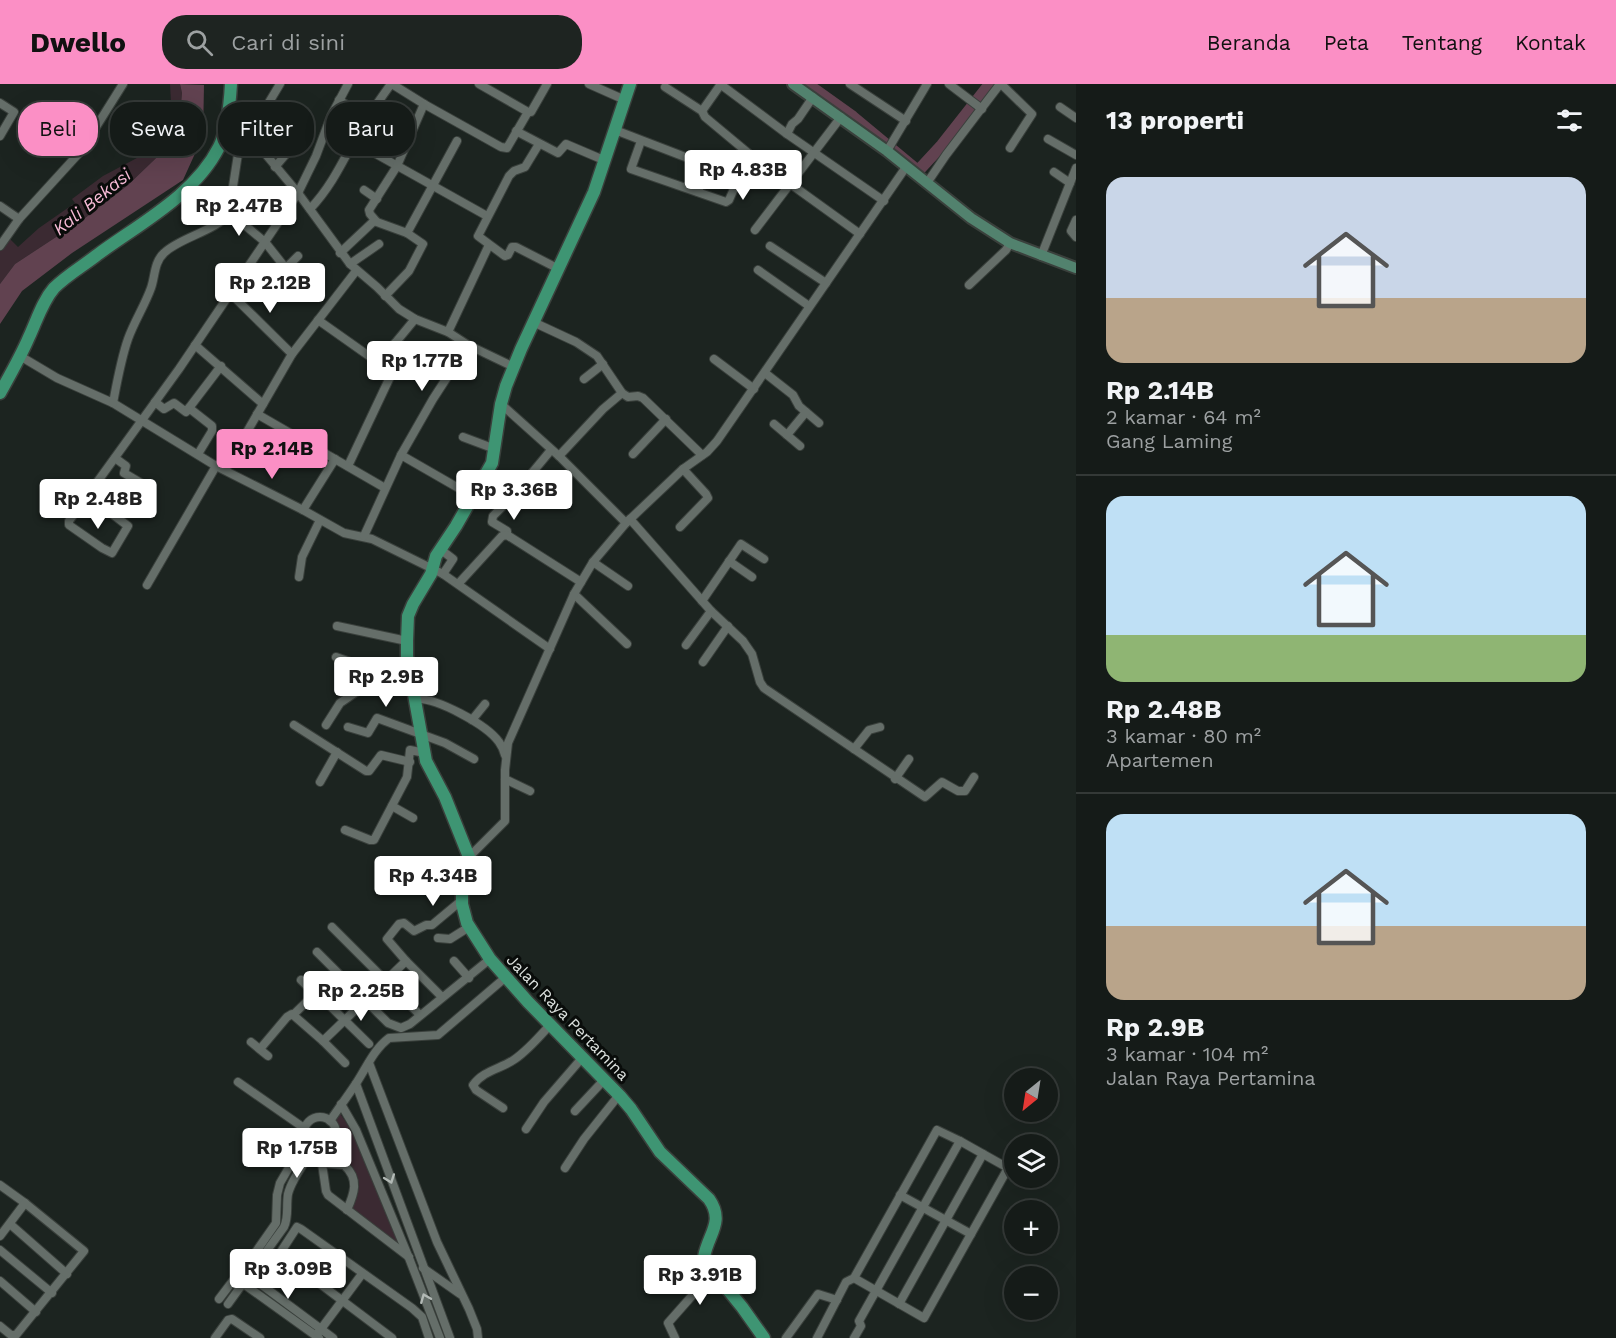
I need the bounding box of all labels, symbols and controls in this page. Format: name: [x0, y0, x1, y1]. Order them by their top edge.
search box: [162, 15, 582, 69]
text: Dwello: [30, 26, 126, 59]
icon: search: [183, 26, 216, 59]
text: Cari di sini: [231, 30, 345, 55]
text: Beranda: [1207, 30, 1291, 55]
text: Peta: [1324, 30, 1369, 55]
text: Tentang: [1402, 30, 1482, 55]
text: Kontak: [1515, 30, 1586, 55]
chip: Beli: [18, 102, 98, 156]
chip: Sewa: [110, 102, 206, 156]
chip: Filter: [218, 102, 314, 156]
chip: Baru: [326, 102, 415, 156]
icon: filters: [1553, 104, 1586, 137]
text: 13 properti: [1106, 105, 1244, 135]
pin: Rp 4.83B: [681, 150, 805, 201]
text: Rp 4.83B: [699, 157, 787, 181]
water label: Kali Bekasi: [48, 163, 136, 239]
pin: Rp 2.47B: [177, 186, 301, 237]
text: Rp 2.47B: [195, 193, 283, 217]
icon: home: [1292, 216, 1400, 324]
pin: Rp 2.12B: [208, 263, 332, 314]
text: Rp 2.12B: [229, 270, 311, 294]
pin: Rp 1.77B: [360, 341, 484, 392]
text: Rp 1.77B: [381, 348, 463, 372]
text: Rp 2.14B: [1106, 375, 1214, 405]
text: 2 kamar · 64 m²: [1106, 405, 1261, 429]
pin: Rp 2.14B: [210, 429, 334, 480]
text: Gang Laming: [1106, 429, 1232, 453]
text: Rp 2.14B: [231, 436, 313, 460]
pin: Rp 3.36B: [452, 470, 576, 521]
text: Rp 3.36B: [470, 477, 558, 501]
pin: Rp 2.48B: [36, 479, 160, 530]
text: Rp 2.48B: [54, 486, 142, 510]
icon: home: [1292, 535, 1400, 643]
pin: Rp 2.9B: [331, 657, 441, 708]
text: Rp 2.9B: [348, 664, 424, 688]
text: Rp 2.48B: [1106, 694, 1221, 724]
text: 3 kamar · 80 m²: [1106, 724, 1261, 748]
text: Apartemen: [1106, 748, 1214, 772]
icon: home: [1292, 853, 1400, 961]
pin: Rp 4.34B: [371, 856, 495, 907]
text: Rp 4.34B: [388, 863, 478, 887]
street label: Jalan Raya Pertamina: [503, 950, 633, 1084]
pin: Rp 2.25B: [299, 971, 423, 1022]
text: Rp 2.25B: [318, 978, 404, 1002]
text: Rp 2.9B: [1106, 1012, 1204, 1042]
text: 3 kamar · 104 m²: [1106, 1042, 1268, 1066]
text: Jalan Raya Pertamina: [1106, 1066, 1316, 1090]
north arrow: [1004, 1068, 1058, 1122]
map controls: [1004, 1068, 1058, 1320]
pin: Rp 1.75B: [235, 1128, 359, 1179]
button: layers: [1004, 1134, 1058, 1188]
text: Rp 1.75B: [256, 1135, 338, 1159]
one-way arrow: [382, 1173, 395, 1184]
button: +: [1004, 1200, 1058, 1254]
pin: Rp 3.09B: [226, 1249, 350, 1300]
pin: Rp 3.91B: [638, 1255, 762, 1306]
text: Rp 3.09B: [244, 1256, 332, 1280]
text: Rp 3.91B: [658, 1262, 742, 1286]
button: −: [1004, 1266, 1058, 1320]
one-way arrow: [420, 1293, 432, 1304]

